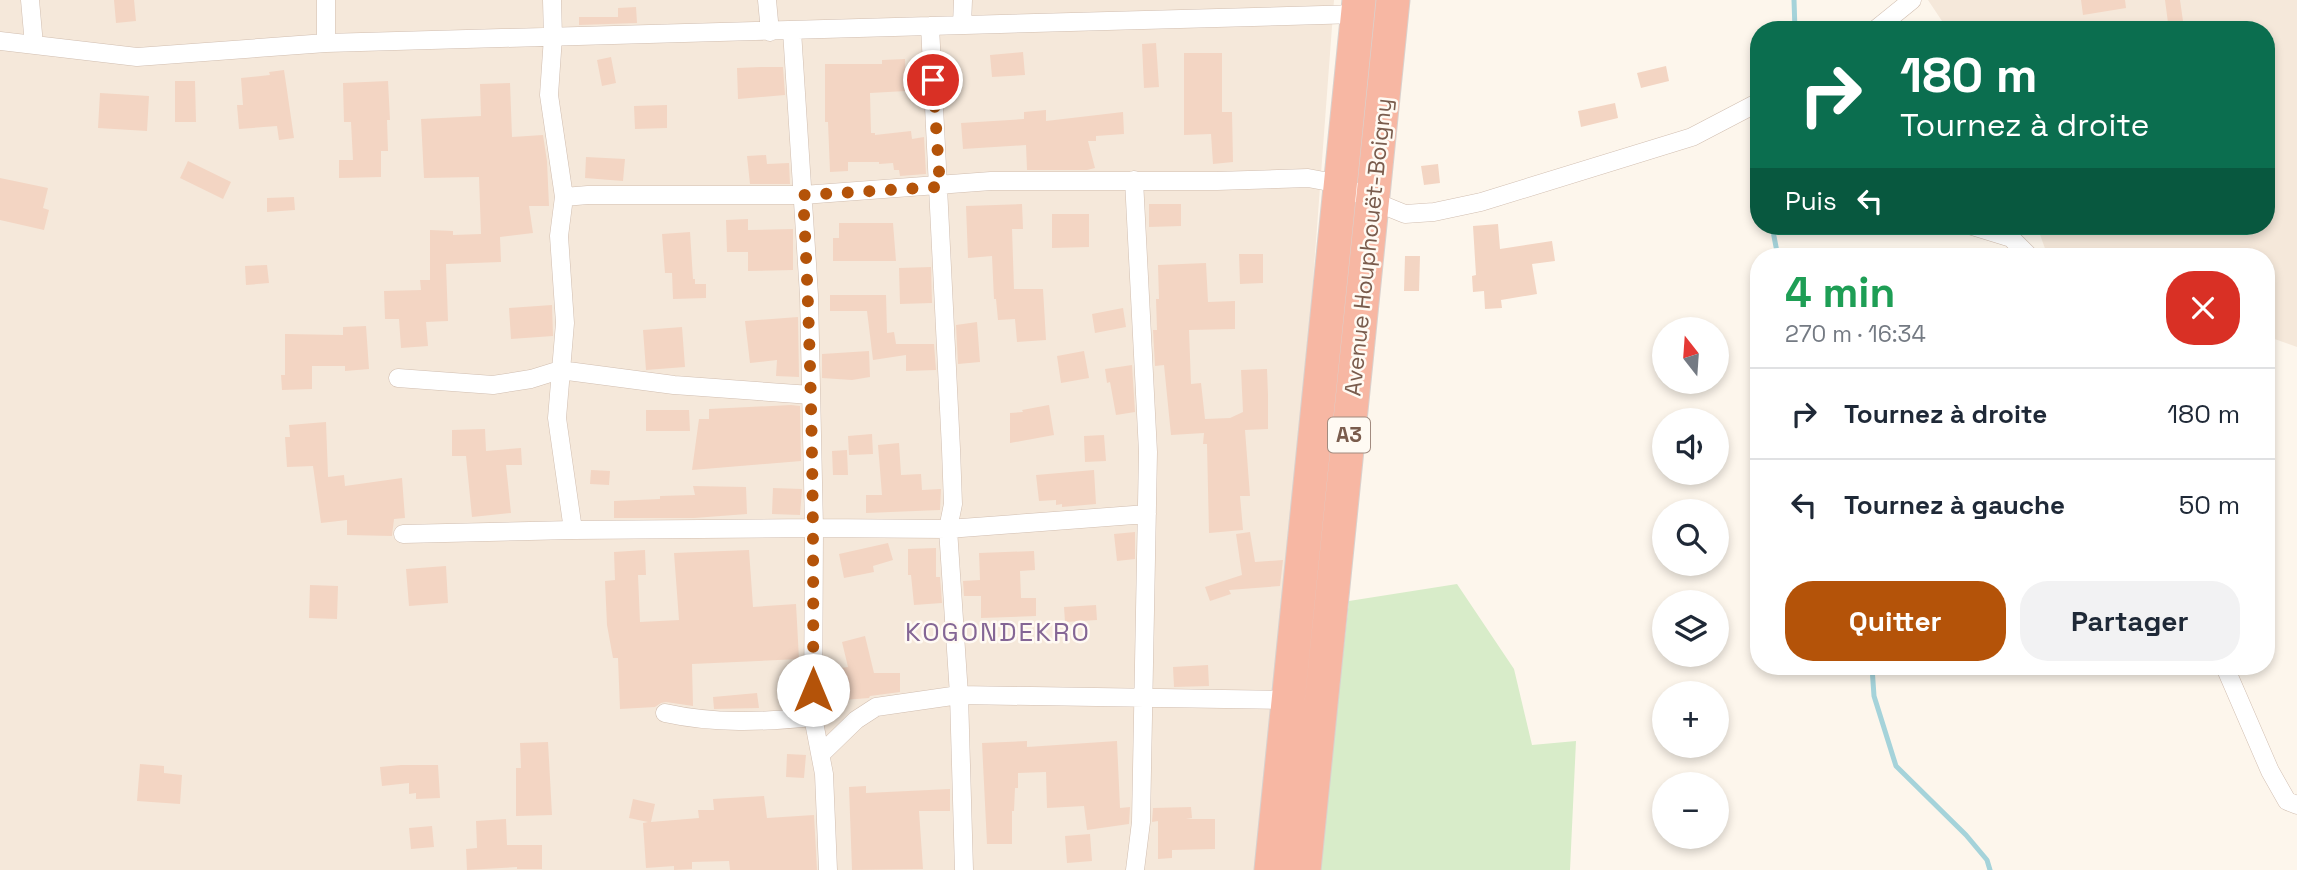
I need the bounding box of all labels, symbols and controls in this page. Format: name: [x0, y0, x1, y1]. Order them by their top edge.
text: 180 m: [1900, 44, 2038, 106]
icon: right: [1785, 49, 1876, 140]
pin: [903, 50, 963, 110]
icon: arrive: [914, 61, 952, 99]
street label: Avenue Houphouët-Boigny: [1337, 97, 1399, 397]
text: Tournez à droite: [1900, 105, 2149, 145]
icon: left: [1851, 182, 1889, 220]
text: Puis: [1785, 184, 1837, 218]
text: 4 min: [1785, 266, 1895, 319]
button: close: [2166, 271, 2240, 345]
north arrow: [1652, 317, 1729, 394]
map controls: [1652, 317, 1729, 849]
text: 270 m · 16:34: [1785, 319, 1926, 349]
icon: right: [1785, 395, 1823, 433]
text: Tournez à droite: [1844, 397, 2047, 431]
text: 180 m: [2167, 397, 2240, 431]
button: sound: [1652, 408, 1729, 485]
road number: A3: [1328, 418, 1370, 452]
icon: left: [1785, 486, 1823, 524]
text: Tournez à gauche: [1844, 488, 2065, 522]
text: 50 m: [2179, 488, 2240, 522]
button: search: [1652, 499, 1729, 576]
button: Quitter: [1785, 581, 2006, 661]
button: Partager: [2020, 581, 2240, 661]
button: layers: [1652, 590, 1729, 667]
district label: KOGONDEKRO: [905, 615, 1091, 649]
position arrow: [776, 653, 850, 727]
button: +: [1652, 681, 1729, 758]
button: −: [1652, 772, 1729, 849]

